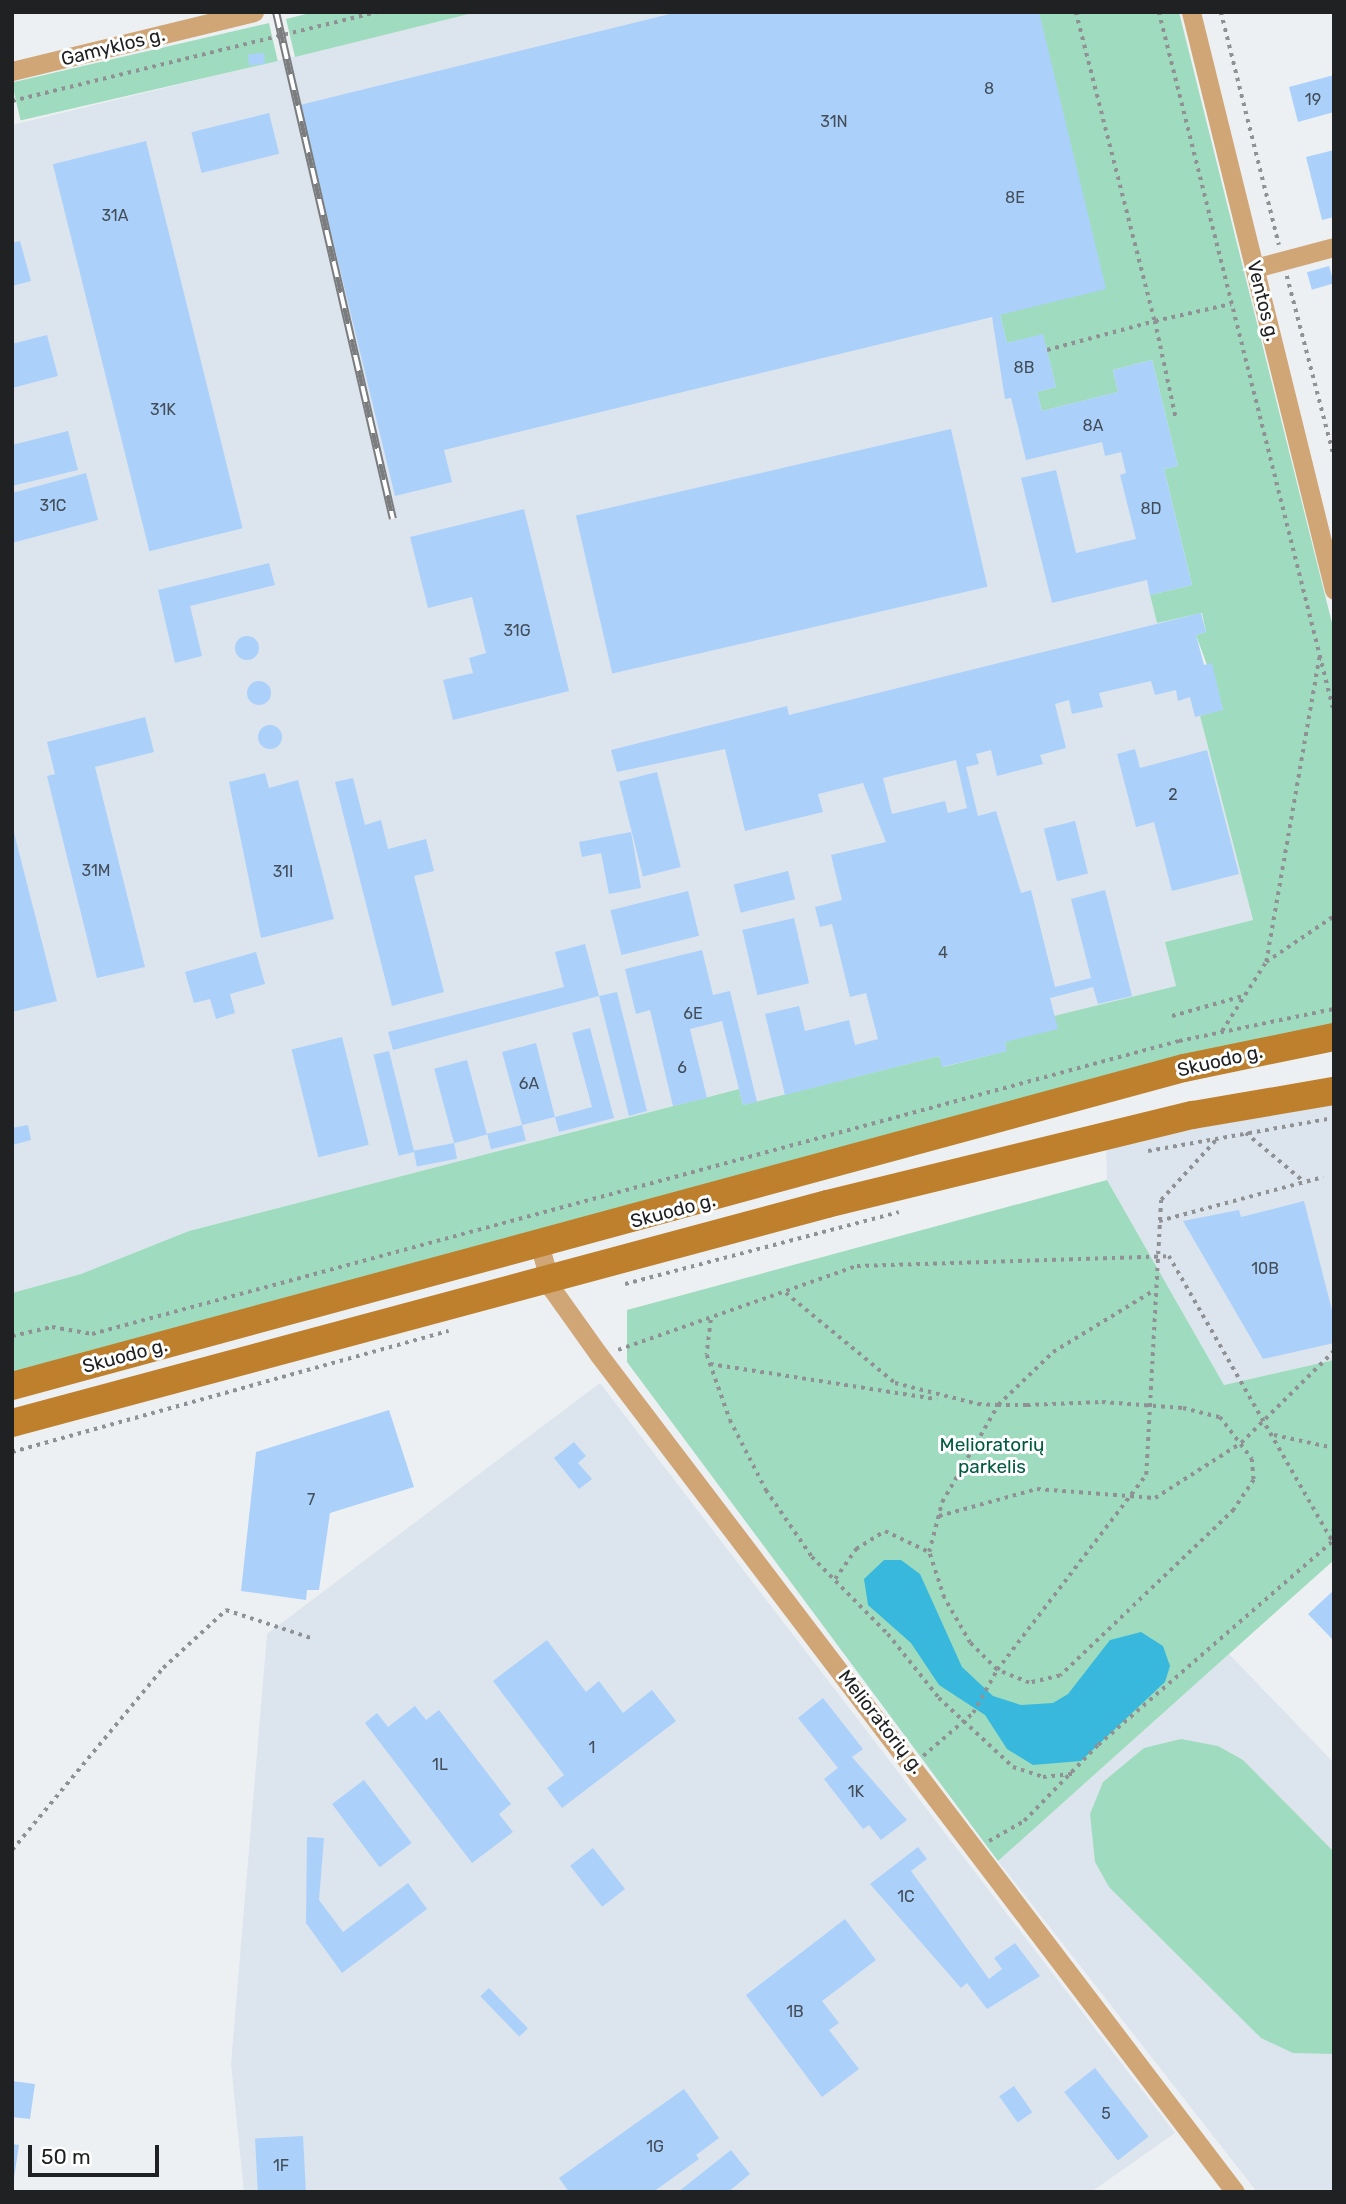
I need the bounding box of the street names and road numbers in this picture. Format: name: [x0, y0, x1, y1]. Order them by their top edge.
street label: Gamyklos g.: [59, 23, 167, 71]
street label: Ventos g.: [1242, 258, 1284, 344]
street label: Skuodo g.: [1175, 1040, 1265, 1082]
street label: Skuodo g.: [628, 1189, 718, 1233]
street label: Skuodo g.: [80, 1334, 170, 1378]
street label: Melioratorių g.: [833, 1665, 929, 1779]

